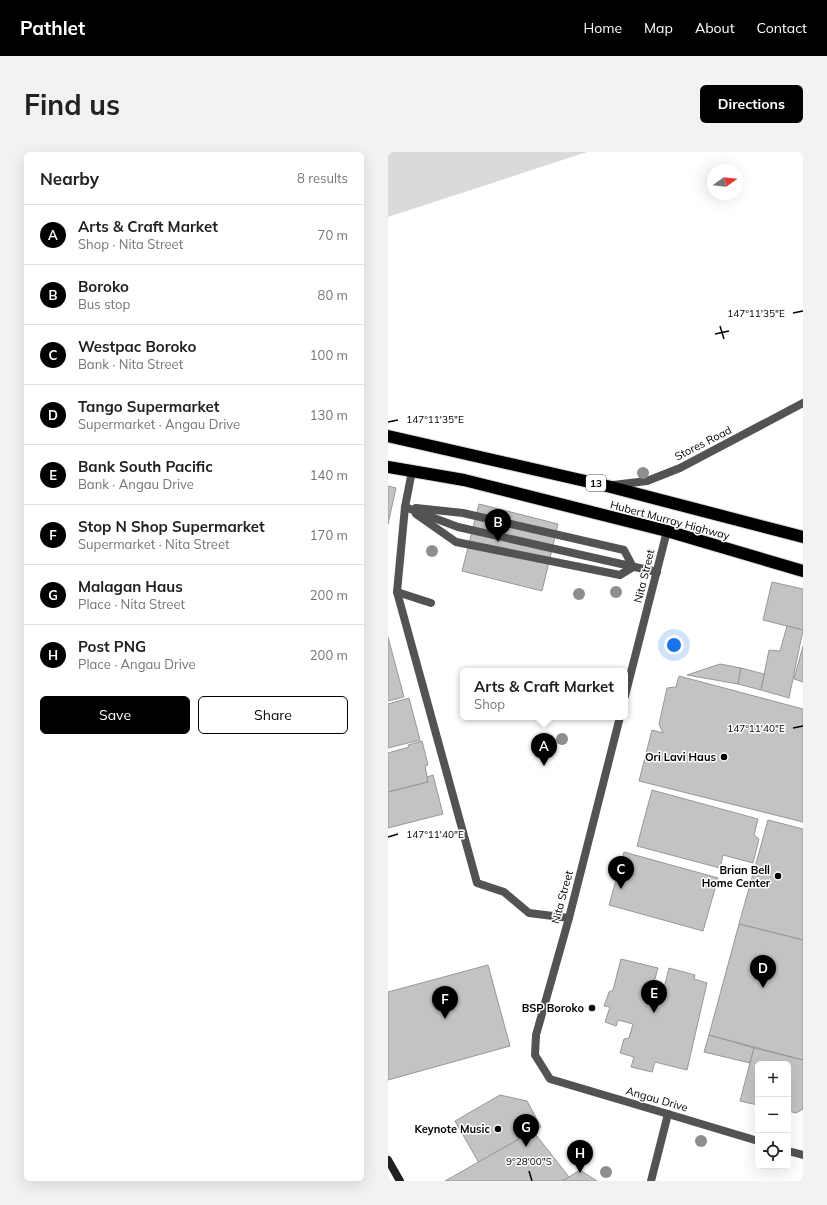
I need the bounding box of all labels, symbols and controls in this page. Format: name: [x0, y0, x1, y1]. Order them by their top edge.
text: Pathlet: [20, 16, 85, 40]
text: Home: [583, 19, 622, 37]
text: Map: [644, 19, 673, 37]
text: About: [695, 19, 735, 37]
text: Contact: [757, 19, 807, 37]
button: Directions: [700, 85, 803, 123]
text: Find us: [24, 87, 120, 122]
north arrow: [707, 164, 743, 200]
text: Nearby: [40, 168, 99, 189]
text: 8 results: [297, 170, 348, 186]
text: Arts & Craft Market: [78, 217, 218, 236]
text: A: [48, 227, 58, 243]
text: 70 m: [318, 227, 348, 243]
text: Shop · Nita Street: [78, 236, 183, 252]
text: Boroko: [78, 277, 129, 296]
text: B: [49, 287, 57, 303]
text: 80 m: [318, 287, 348, 303]
text: Bus stop: [78, 296, 130, 312]
text: 147°11'35"E: [727, 307, 785, 320]
text: Westpac Boroko: [78, 337, 196, 356]
text: C: [49, 347, 57, 363]
text: 100 m: [310, 347, 348, 363]
text: Bank · Nita Street: [78, 356, 183, 372]
text: Tango Supermarket: [78, 397, 220, 416]
text: D: [48, 407, 58, 423]
text: 130 m: [310, 407, 348, 423]
text: 147°11'35"E: [406, 413, 464, 426]
text: Supermarket · Angau Drive: [78, 416, 240, 432]
street label: Stores Road: [672, 423, 734, 463]
text: Bank South Pacific: [78, 457, 213, 476]
text: E: [49, 467, 57, 483]
text: 140 m: [310, 467, 348, 483]
road number: 13: [586, 475, 606, 491]
text: Bank · Angau Drive: [78, 476, 194, 492]
street label: Hubert Murray Highway: [609, 497, 731, 543]
pin: B: [485, 509, 511, 542]
text: Stop N Shop Supermarket: [78, 517, 265, 536]
text: F: [49, 527, 57, 543]
text: 170 m: [310, 527, 348, 543]
text: Supermarket · Nita Street: [78, 536, 230, 552]
street label: Nita Street: [631, 548, 657, 604]
text: Malagan Haus: [78, 577, 183, 596]
text: G: [48, 587, 58, 603]
text: 200 m: [310, 587, 348, 603]
text: Place · Nita Street: [78, 596, 185, 612]
your location: [664, 635, 684, 655]
text: Post PNG: [78, 637, 146, 656]
text: H: [48, 647, 58, 663]
text: 200 m: [310, 647, 348, 663]
text: Place · Angau Drive: [78, 656, 196, 672]
popup: [460, 668, 628, 720]
text: Arts & Craft Market: [474, 677, 614, 696]
button: Save: [40, 696, 190, 734]
button: Share: [198, 696, 348, 734]
text: Shop: [474, 696, 505, 712]
text: 147°11'40"E: [727, 722, 785, 735]
pin: A: [531, 733, 557, 766]
place label: Ori Lavi Haus: [645, 750, 716, 764]
marker: Ori Lavi Haus: [719, 752, 729, 762]
text: 147°11'40"E: [406, 828, 464, 841]
pin: C: [608, 856, 634, 889]
place label: Brian Bell Home Center: [702, 863, 771, 890]
street label: Nita Street: [548, 869, 576, 925]
marker: Brian Bell Home Center: [773, 871, 783, 881]
pin: D: [750, 955, 776, 988]
pin: E: [641, 980, 667, 1013]
pin: F: [432, 986, 458, 1019]
place label: BSP Boroko: [522, 1001, 584, 1015]
marker: BSP Boroko: [587, 1003, 597, 1013]
map controls: [755, 1061, 791, 1169]
button: +: [755, 1061, 791, 1097]
street label: Angau Drive: [625, 1084, 689, 1114]
button: −: [755, 1097, 791, 1133]
pin: G: [513, 1114, 539, 1147]
place label: Keynote Music: [415, 1122, 490, 1136]
marker: Keynote Music: [493, 1124, 503, 1134]
button: locate: [755, 1133, 791, 1169]
pin: H: [567, 1140, 593, 1173]
text: 9°28'00"S: [506, 1155, 552, 1168]

